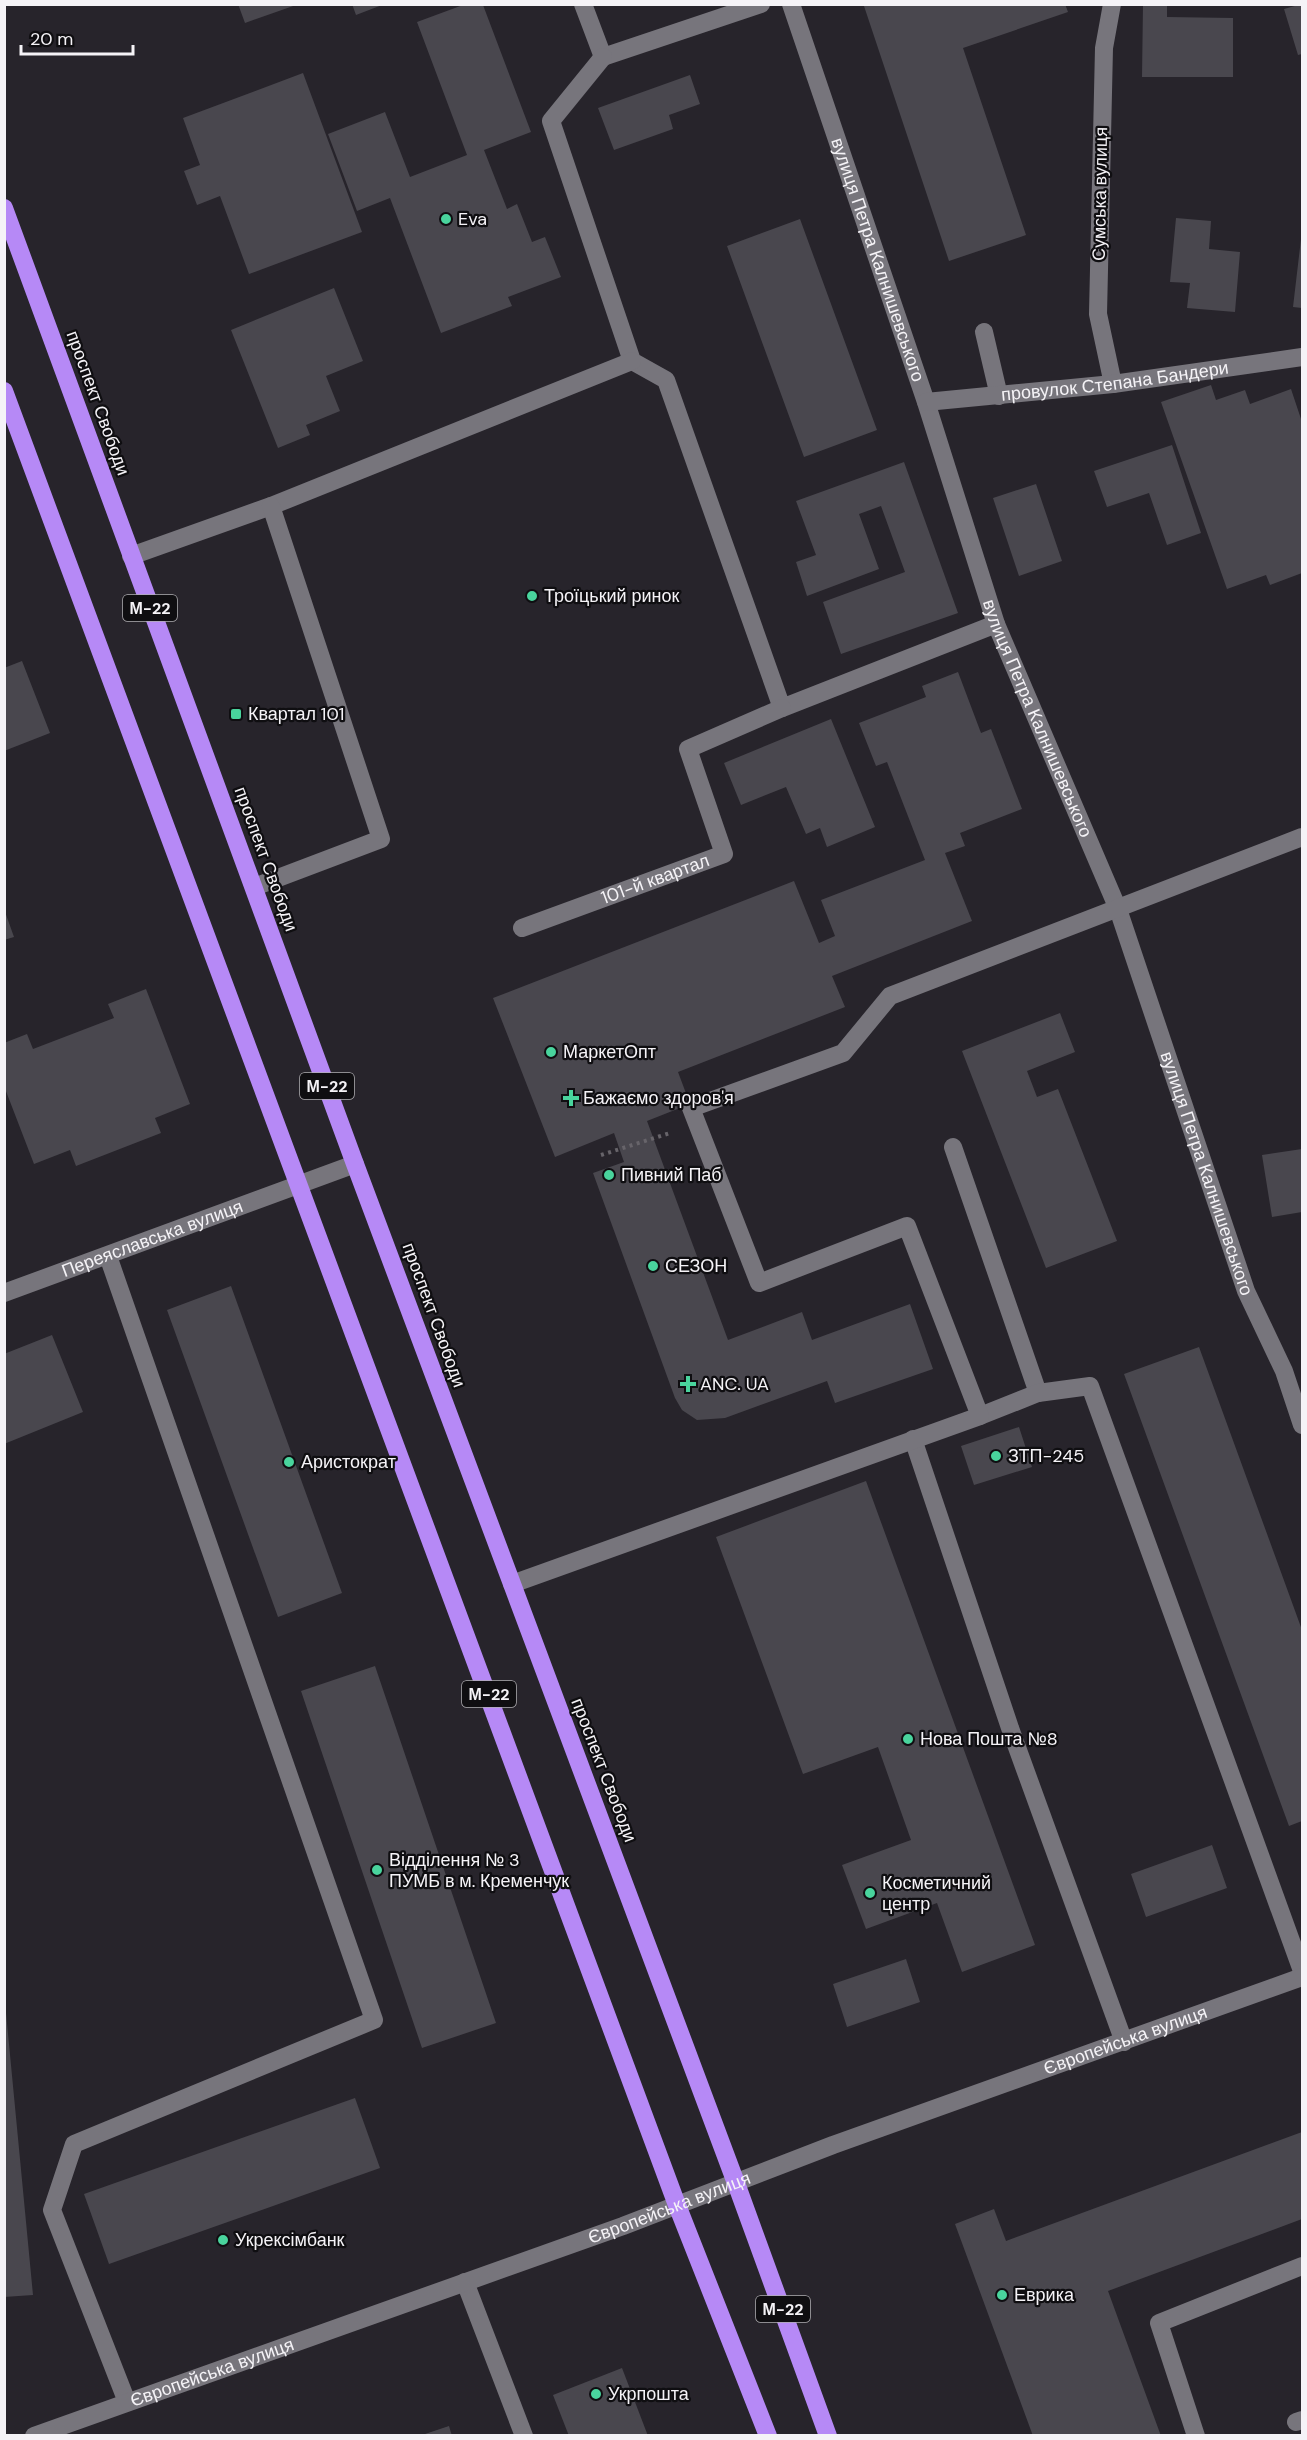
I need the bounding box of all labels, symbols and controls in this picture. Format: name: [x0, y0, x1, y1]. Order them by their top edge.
scale bar: [21, 18, 134, 56]
text: 20 m: [30, 27, 73, 51]
street label: Сумська вулиця: [1087, 127, 1113, 261]
street label: вулиця Петра Калнишевського: [825, 135, 930, 385]
place label: Eva: [458, 207, 487, 231]
marker: Eva: [439, 212, 453, 226]
street label: проспект Свободи: [61, 327, 135, 479]
street label: провулок Степана Бандери: [1000, 356, 1230, 407]
place label: Троїцький ринок: [544, 584, 679, 608]
marker: Троїцький ринок: [525, 589, 539, 603]
road number: М-22: [123, 595, 177, 621]
street label: вулиця Петра Калнишевського: [977, 596, 1098, 841]
place label: Квартал 101: [248, 702, 344, 726]
marker: Квартал 101: [229, 707, 243, 721]
street label: проспект Свободи: [229, 783, 303, 935]
street label: 101-й квартал: [598, 848, 713, 910]
place label: МаркетОпт: [563, 1040, 656, 1064]
marker: МаркетОпт: [544, 1045, 558, 1059]
street label: вулиця Петра Калнишевського: [1155, 1048, 1259, 1299]
road number: М-22: [300, 1073, 354, 1099]
place label: Бажаємо здоров'я: [583, 1086, 734, 1110]
marker: Бажаємо здоров'я: [564, 1091, 578, 1105]
place label: Пивний Паб: [621, 1163, 722, 1187]
marker: Пивний Паб: [602, 1168, 616, 1182]
street label: Переяславська вулиця: [58, 1194, 246, 1283]
street label: проспект Свободи: [397, 1239, 471, 1391]
place label: СЕЗОН: [665, 1254, 727, 1278]
marker: СЕЗОН: [646, 1259, 660, 1273]
place label: ANC. UA: [700, 1372, 769, 1396]
marker: ANC. UA: [681, 1377, 695, 1391]
place label: ЗТП-245: [1008, 1444, 1084, 1468]
marker: ЗТП-245: [989, 1449, 1003, 1463]
place label: Аристократ: [301, 1450, 396, 1474]
marker: Аристократ: [282, 1455, 296, 1469]
road number: М-22: [462, 1681, 516, 1707]
street label: проспект Свободи: [565, 1695, 643, 1845]
place label: Нова Пошта №8: [920, 1727, 1058, 1751]
marker: Нова Пошта №8: [901, 1732, 915, 1746]
place label: Відділення № 3 ПУМБ в м. Кременчук: [389, 1848, 569, 1893]
marker: Відділення № 3 ПУМБ в м. Кременчук: [370, 1863, 384, 1877]
place label: Косметичний центр: [882, 1871, 991, 1916]
marker: Косметичний центр: [863, 1886, 877, 1900]
street label: Європейська вулиця: [1040, 2000, 1211, 2081]
street label: Європейська вулиця: [585, 2166, 754, 2250]
place label: Укрексімбанк: [235, 2228, 345, 2252]
marker: Укрексімбанк: [216, 2233, 230, 2247]
place label: Еврика: [1014, 2283, 1075, 2307]
marker: Еврика: [995, 2288, 1009, 2302]
road number: М-22: [756, 2296, 810, 2322]
street label: Європейська вулиця: [127, 2332, 297, 2413]
place label: Укрпошта: [608, 2382, 690, 2406]
marker: Укрпошта: [589, 2387, 603, 2401]

